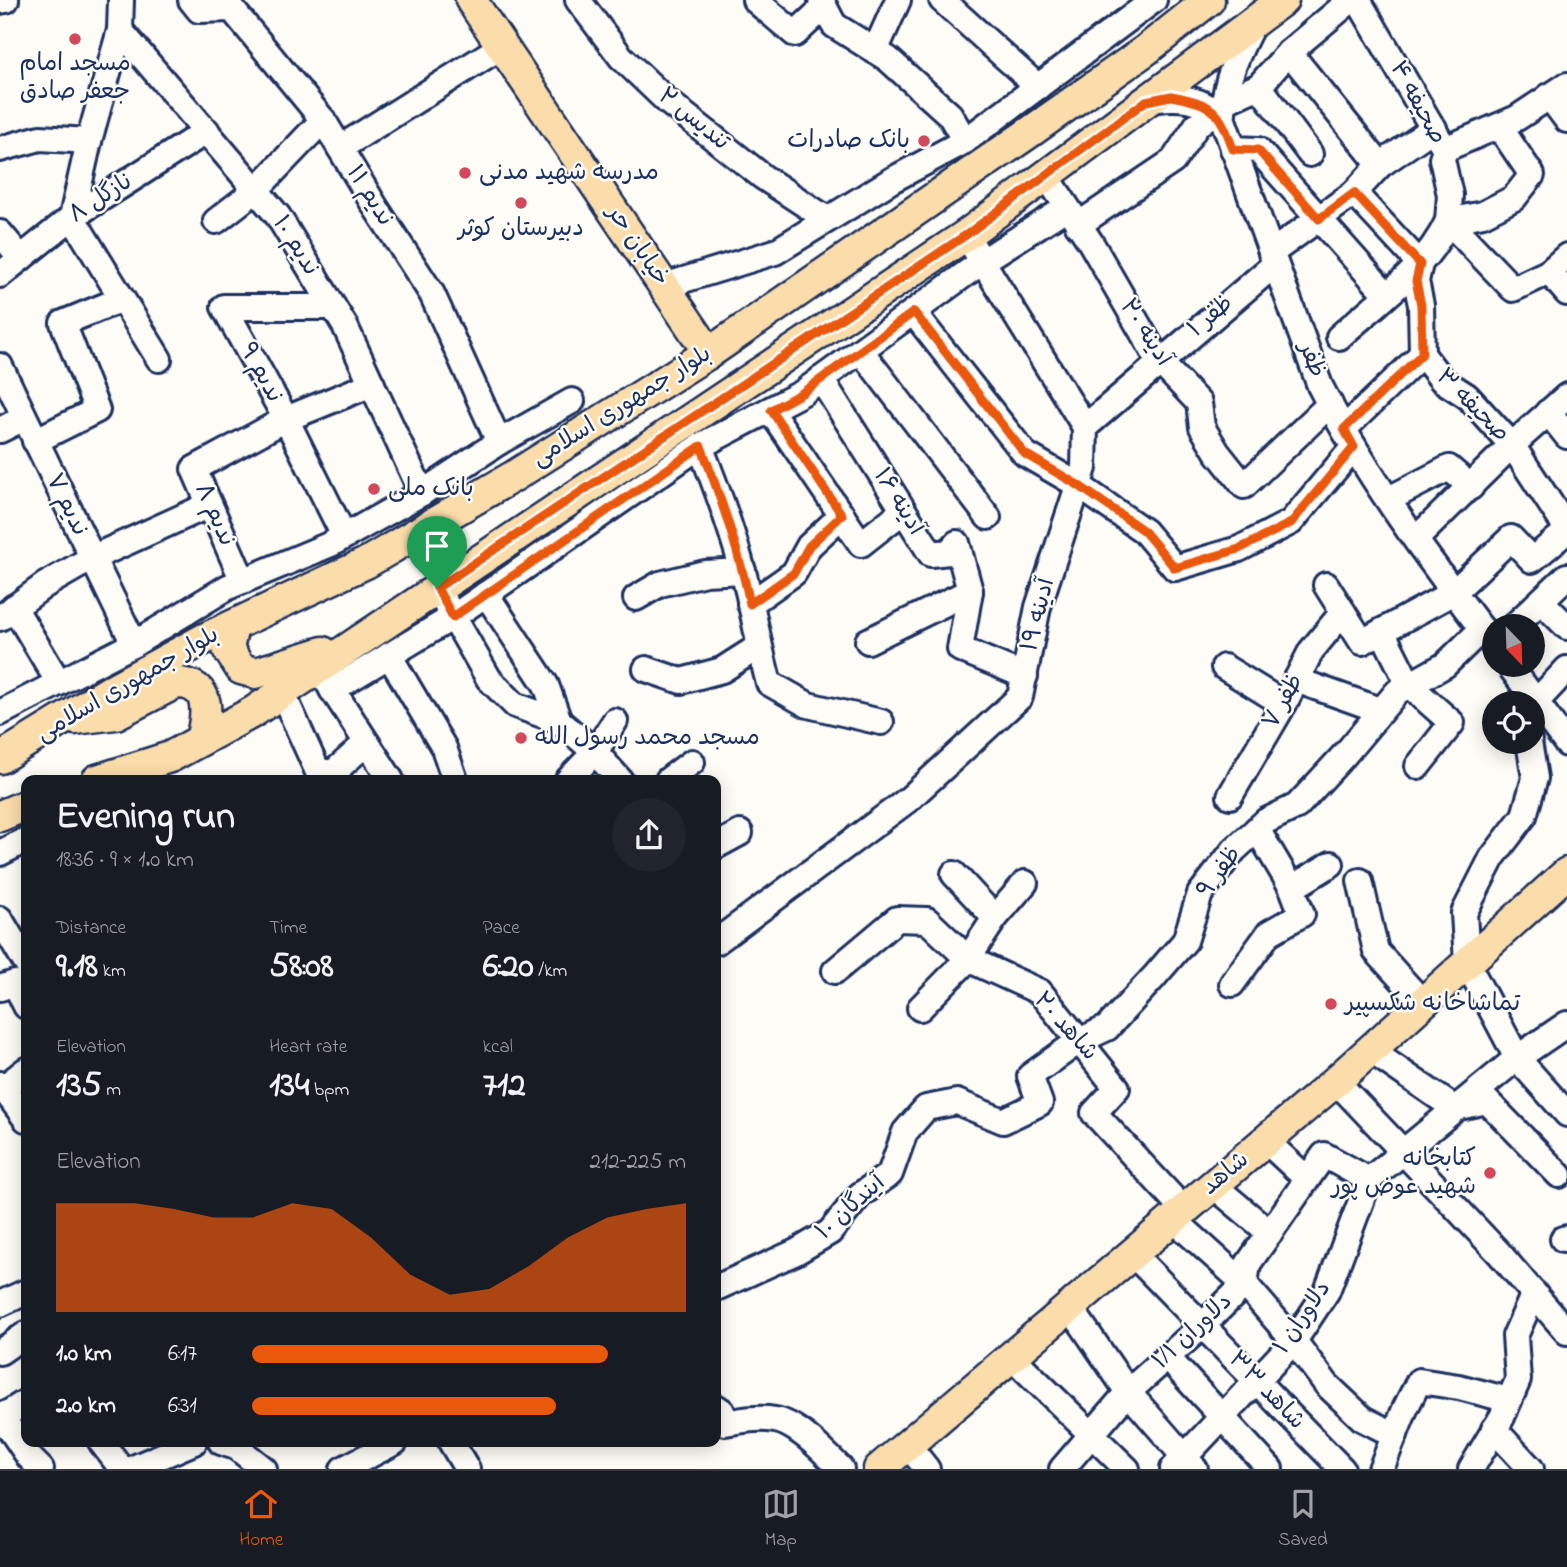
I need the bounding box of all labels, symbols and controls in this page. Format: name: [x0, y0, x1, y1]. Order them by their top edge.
marker: مسجد امام جعفر صادق: [67, 31, 83, 47]
place label: مسجد امام جعفر صادق: [19, 47, 131, 110]
street label: صحیفه ۴: [1380, 55, 1454, 151]
street label: تندیس ۲: [649, 80, 737, 161]
place label: بانک صادرات: [787, 124, 910, 159]
marker: بانک صادرات: [916, 133, 932, 149]
place label: مدرسه شهید مدنی: [479, 156, 659, 191]
street label: ندیم ۱۱: [337, 159, 401, 233]
street label: نازگل ۸: [62, 165, 140, 233]
marker: مدرسه شهید مدنی: [457, 165, 473, 181]
marker: دبیرستان کوثر: [513, 195, 529, 211]
street label: خیابان حر: [596, 196, 677, 294]
street label: ندیم ۱۰: [263, 209, 327, 283]
place label: دبیرستان کوثر: [456, 212, 584, 247]
street label: ظفر ۱: [1180, 287, 1242, 347]
street label: آدینه ۲۰: [1110, 292, 1181, 375]
street label: ظفر: [1288, 335, 1334, 383]
street label: ندیم ۹: [229, 336, 291, 410]
street label: بلوار جمهوری اسلامی: [525, 338, 719, 476]
street label: صحیفه ۳: [1427, 361, 1517, 451]
street label: آدینه ۱۶: [864, 461, 933, 543]
street label: ندیم ۷: [36, 468, 96, 542]
place label: بانک ملی: [388, 472, 474, 507]
street label: ندیم ۸: [185, 478, 243, 552]
marker: بانک ملی: [366, 481, 382, 497]
pin: [407, 516, 467, 588]
icon: arrive: [418, 527, 456, 565]
street label: آدینه ۱۹: [1013, 574, 1065, 655]
north arrow: [1482, 614, 1545, 677]
map controls: [1482, 614, 1545, 754]
street label: بلوار جمهوری اسلامی: [30, 618, 226, 752]
street label: ظفر ۷: [1254, 668, 1314, 736]
button: locate: [1482, 691, 1545, 754]
place label: مسجد محمد رسول الله: [535, 721, 760, 756]
marker: مسجد محمد رسول الله: [513, 730, 529, 746]
text: Evening run: [56, 790, 235, 846]
button: share: [612, 798, 686, 872]
street label: ظفر ۹: [1189, 840, 1251, 906]
text: 18:36 · 9 × 1.0 km: [56, 844, 194, 877]
text: Distance: [56, 915, 126, 942]
text: Time: [269, 915, 307, 942]
text: Pace: [483, 915, 520, 942]
text: 9.18: [56, 942, 98, 993]
text: 58:08: [269, 942, 334, 993]
text: 6:20: [483, 942, 534, 993]
text: km: [98, 958, 126, 985]
text: /km: [534, 958, 567, 985]
street label: شاهد ۲۰: [1024, 985, 1106, 1069]
place label: تماشاخانه شکسپیر: [1343, 987, 1521, 1022]
marker: تماشاخانه شکسپیر: [1323, 996, 1339, 1012]
text: Elevation: [56, 1034, 126, 1061]
text: Heart rate: [269, 1034, 347, 1061]
text: kcal: [483, 1034, 513, 1061]
text: 135: [56, 1061, 102, 1112]
text: 134: [269, 1061, 309, 1112]
text: 712: [483, 1061, 526, 1112]
text: m: [102, 1077, 121, 1104]
text: bpm: [309, 1077, 349, 1104]
place label: کتابخانه شهید عوض پور: [1330, 1142, 1476, 1205]
street label: شاهد: [1195, 1144, 1257, 1204]
text: Elevation: [56, 1146, 141, 1179]
text: 212–225 m: [590, 1146, 686, 1179]
marker: کتابخانه شهید عوض پور: [1482, 1165, 1498, 1181]
street label: آیندگان ۱۰: [808, 1166, 895, 1249]
street label: دلاوران ۱: [1265, 1274, 1341, 1362]
street label: دلاوران ۱/۱: [1145, 1286, 1241, 1378]
text: 1.0 km: [56, 1338, 112, 1371]
text: 6:17: [168, 1338, 197, 1371]
street label: شاهد ۳۳: [1219, 1344, 1313, 1438]
text: 2.0 km: [56, 1390, 116, 1423]
text: 6:31: [168, 1390, 197, 1423]
tab: Home: [239, 1485, 283, 1554]
tab: Map: [762, 1485, 800, 1554]
tab: Saved: [1278, 1485, 1328, 1554]

